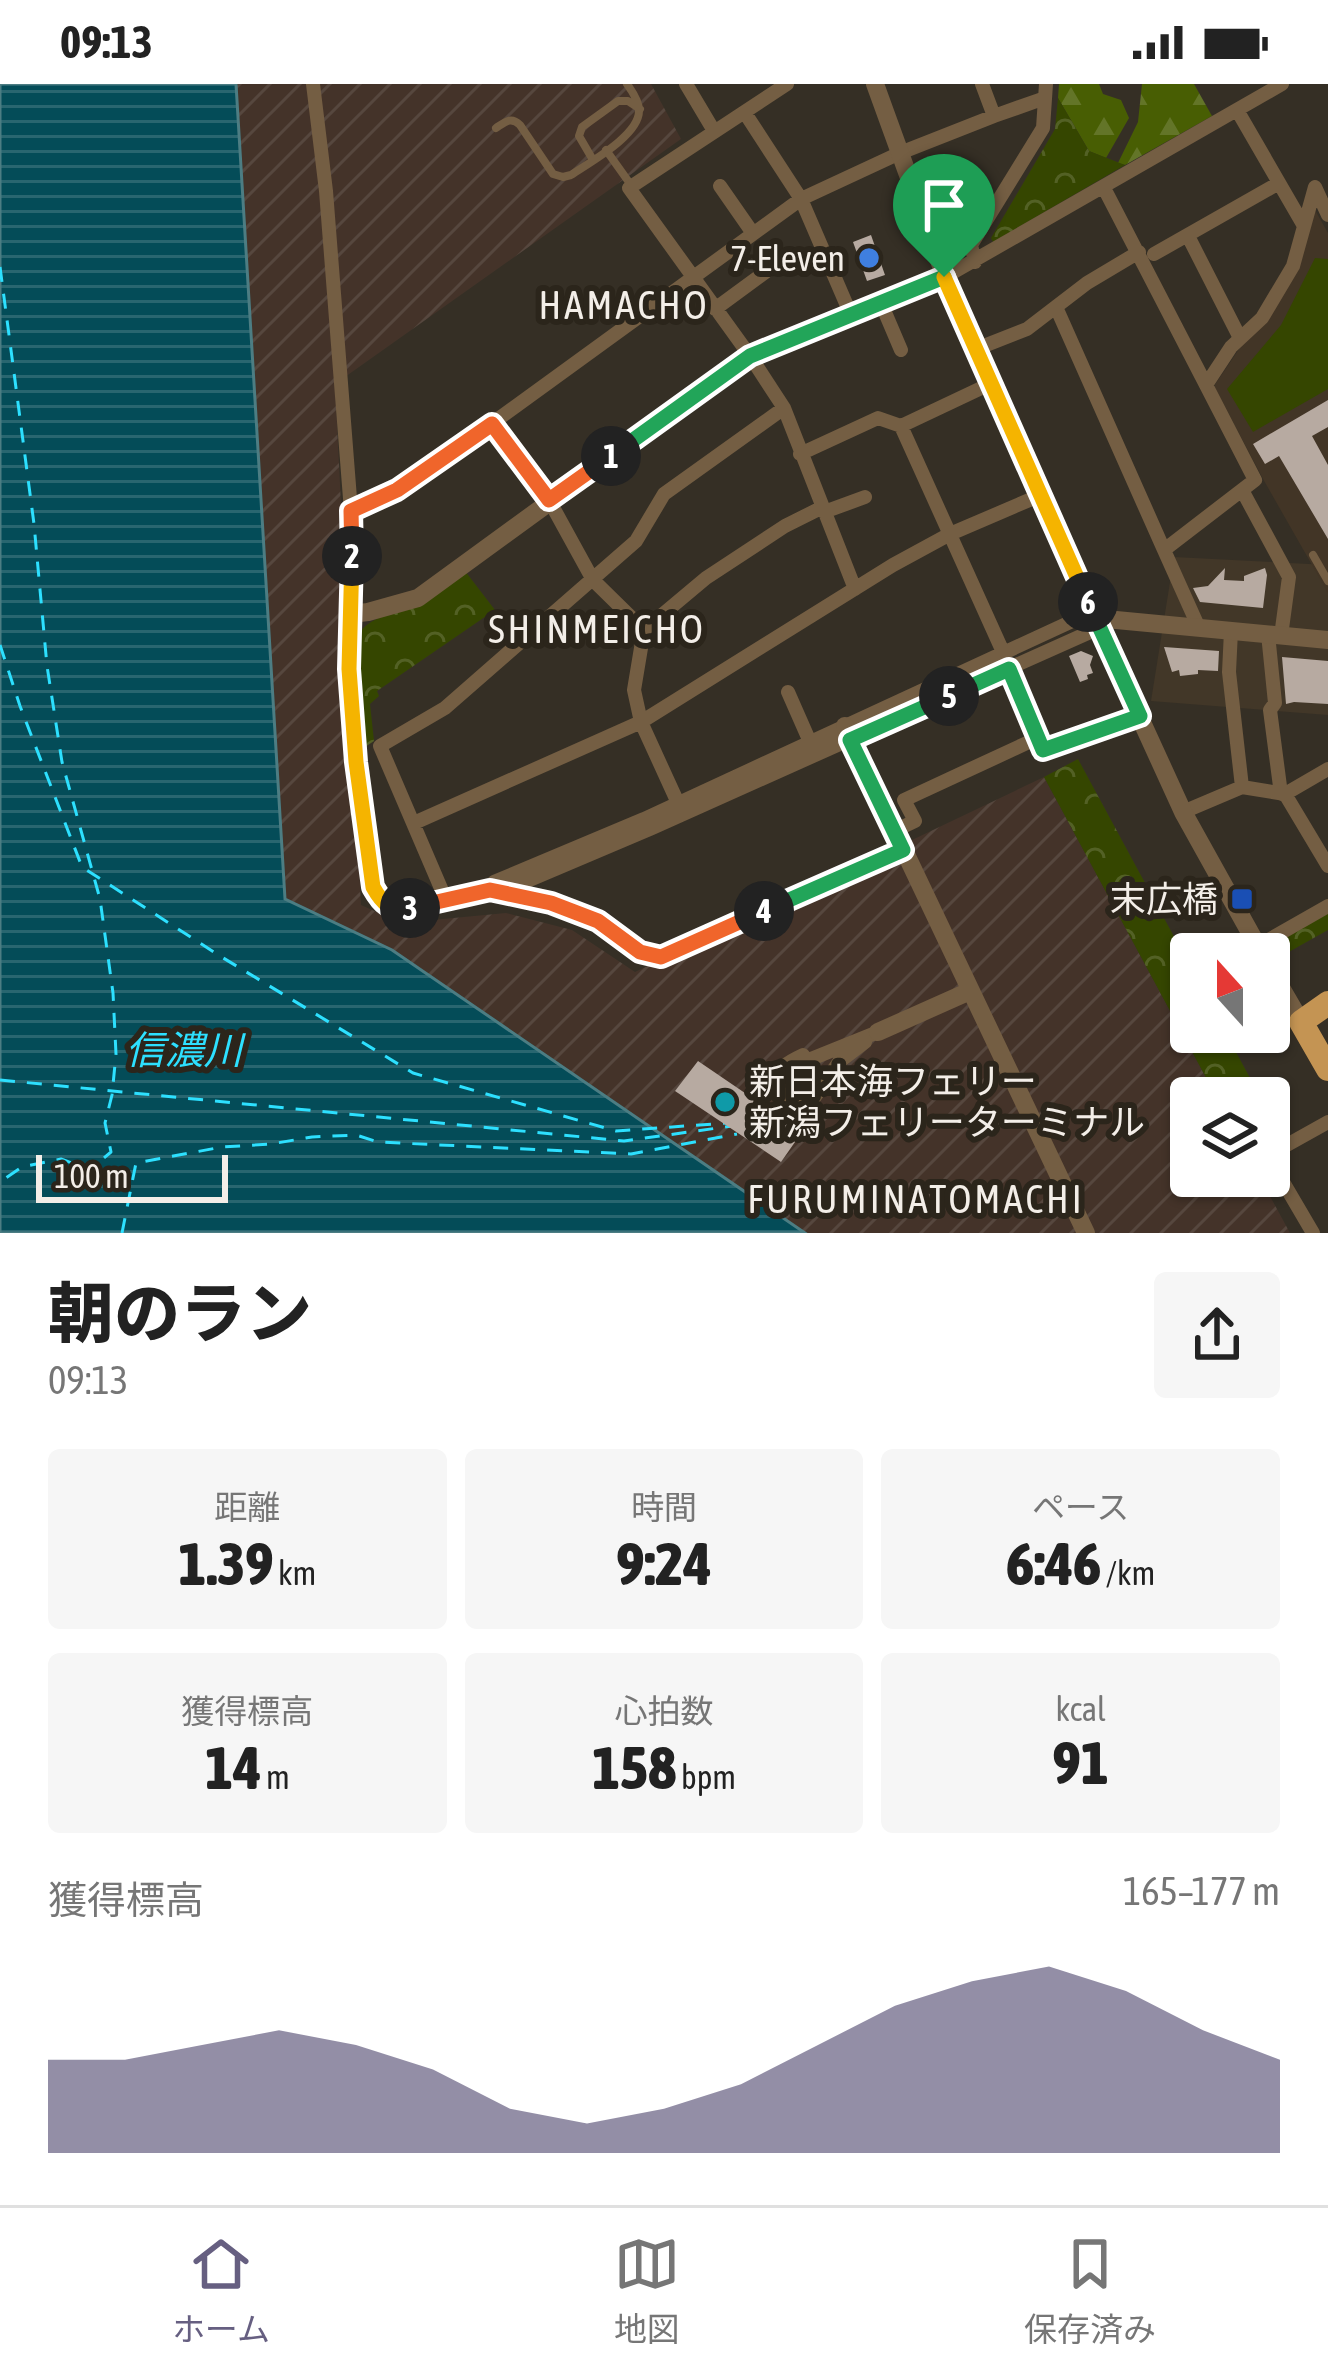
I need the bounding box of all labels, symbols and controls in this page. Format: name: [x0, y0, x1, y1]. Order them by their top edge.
text: 09:13: [60, 16, 153, 68]
pin: [893, 154, 995, 277]
icon: arrive: [911, 172, 977, 238]
place label: 7-Eleven: [730, 237, 845, 279]
marker: 7-Eleven: [856, 245, 882, 271]
district label: HAMACHO: [539, 283, 710, 327]
pin: 1: [581, 426, 641, 486]
text: 1: [603, 437, 619, 475]
pin: 2: [322, 526, 382, 586]
text: 2: [344, 537, 360, 575]
pin: 6: [1058, 572, 1118, 632]
text: 6: [1080, 583, 1096, 621]
district label: SHINMEICHO: [488, 607, 706, 651]
pin: 5: [919, 666, 979, 726]
text: 5: [941, 677, 957, 715]
pin: 3: [380, 878, 440, 938]
place label: 末広橋: [1110, 878, 1218, 920]
pin: 4: [734, 881, 794, 941]
marker: 末広橋: [1229, 886, 1255, 912]
text: 3: [402, 889, 418, 927]
text: 4: [756, 892, 772, 930]
north arrow: [1170, 933, 1290, 1053]
map controls: [1170, 933, 1290, 1197]
water label: 信濃川: [125, 1028, 246, 1072]
place label: 新日本海フェリー 新潟フェリーターミナル: [749, 1060, 1145, 1143]
button: layers: [1170, 1077, 1290, 1197]
marker: 新日本海フェリー 新潟フェリーターミナル: [712, 1089, 738, 1115]
scale bar: [36, 1149, 228, 1202]
text: 100 m: [54, 1157, 129, 1195]
district label: FURUMINATOMACHI: [747, 1177, 1085, 1221]
button: share: [1154, 1272, 1280, 1398]
text: 朝のラン: [48, 1275, 312, 1351]
text: 09:13: [48, 1358, 128, 1402]
text: 距離: [214, 1488, 280, 1526]
text: 時間: [631, 1488, 697, 1526]
text: ペース: [1032, 1488, 1129, 1526]
text: 1.39: [178, 1529, 274, 1598]
text: 9:24: [616, 1529, 712, 1598]
text: 6:46: [1006, 1529, 1101, 1598]
text: km: [274, 1554, 316, 1592]
text: /km: [1101, 1554, 1155, 1592]
text: kcal: [1056, 1690, 1106, 1728]
text: 獲得標高: [181, 1692, 313, 1730]
text: 心拍数: [614, 1692, 713, 1730]
text: 91: [1052, 1728, 1109, 1797]
text: 14: [205, 1733, 261, 1802]
text: 158: [592, 1733, 677, 1802]
text: m: [261, 1758, 290, 1796]
text: bpm: [677, 1758, 736, 1796]
text: 165–177 m: [1123, 1869, 1280, 1913]
text: 獲得標高: [48, 1878, 204, 1922]
tab: ホーム: [172, 2231, 270, 2351]
tab: 地図: [614, 2231, 680, 2351]
tab: 保存済み: [1024, 2231, 1156, 2351]

